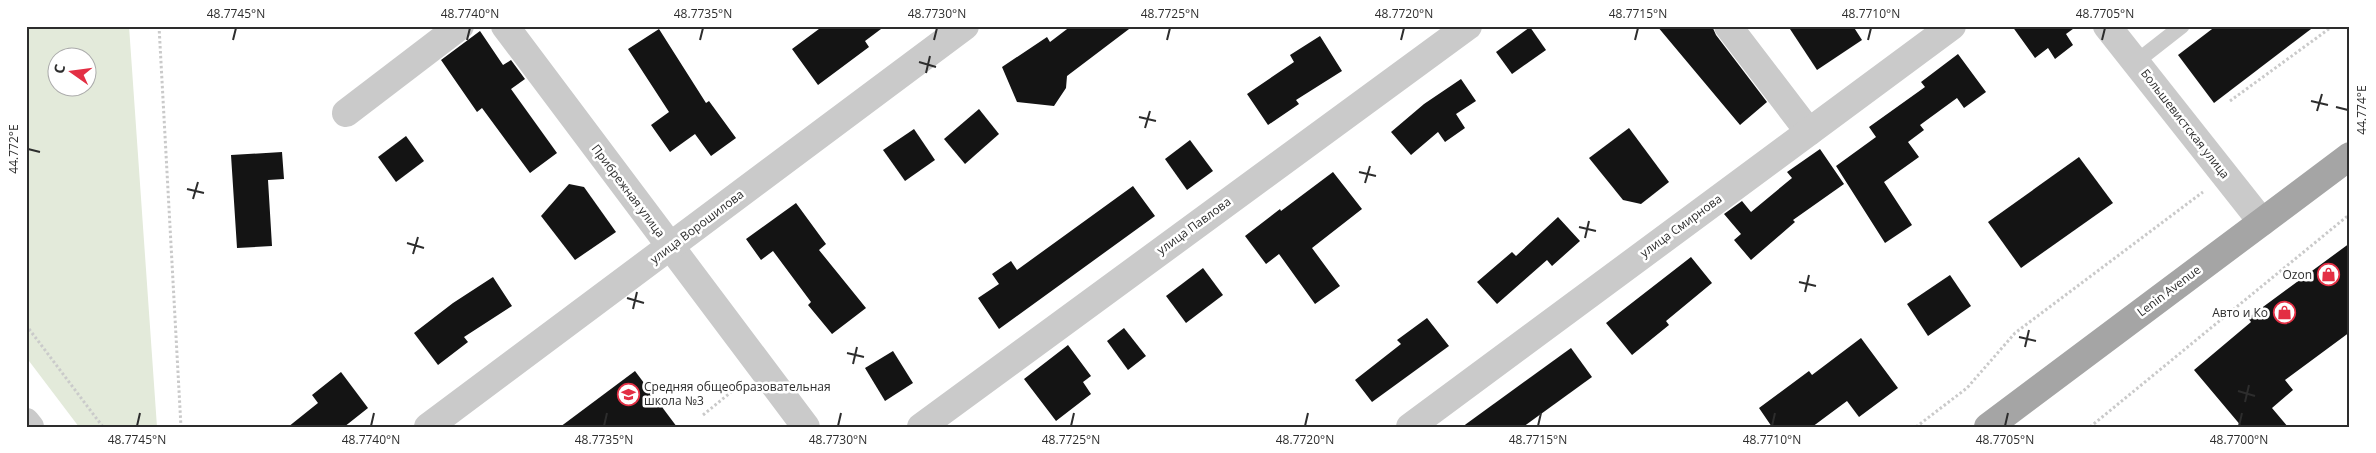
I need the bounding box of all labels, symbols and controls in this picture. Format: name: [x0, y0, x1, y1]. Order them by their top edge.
text: 48.7745°N: [207, 5, 265, 22]
text: 48.7740°N: [441, 5, 499, 22]
text: 48.7735°N: [674, 5, 732, 22]
text: 48.7730°N: [908, 5, 966, 22]
text: 48.7725°N: [1141, 5, 1199, 22]
text: 48.7720°N: [1375, 5, 1433, 22]
text: 48.7715°N: [1609, 5, 1667, 22]
text: 48.7710°N: [1842, 5, 1900, 22]
text: 48.7705°N: [2076, 5, 2134, 22]
north arrow: [48, 48, 98, 98]
text: С: [49, 62, 69, 75]
street label: Большевистская улица: [2137, 65, 2234, 182]
text: 44.774°E: [2353, 85, 2370, 135]
text: 44.772°E: [5, 124, 22, 174]
street label: Прибрежная улица: [588, 141, 669, 241]
street label: улица Ворошилова: [646, 186, 747, 267]
street label: улица Смирнова: [1636, 190, 1725, 261]
street label: улица Павлова: [1153, 193, 1234, 258]
street label: Lenin Avenue: [2133, 261, 2204, 320]
shop icon: Ozon: [2316, 263, 2340, 287]
place label: Ozon: [2282, 266, 2312, 283]
shop icon: Авто и Ко: [2272, 301, 2296, 325]
place label: Авто и Ко: [2212, 304, 2268, 321]
place label: Средняя общеобразовательная школа №3: [644, 378, 831, 409]
school or university icon: Средняя общеобразовательная школа №3: [616, 382, 640, 406]
text: 48.7745°N: [108, 431, 166, 448]
text: 48.7740°N: [342, 431, 400, 448]
text: 48.7735°N: [575, 431, 633, 448]
text: 48.7730°N: [809, 431, 867, 448]
text: 48.7725°N: [1042, 431, 1100, 448]
text: 48.7720°N: [1276, 431, 1334, 448]
text: 48.7715°N: [1509, 431, 1567, 448]
text: 48.7710°N: [1743, 431, 1801, 448]
text: 48.7705°N: [1976, 431, 2034, 448]
text: 48.7700°N: [2210, 431, 2268, 448]

